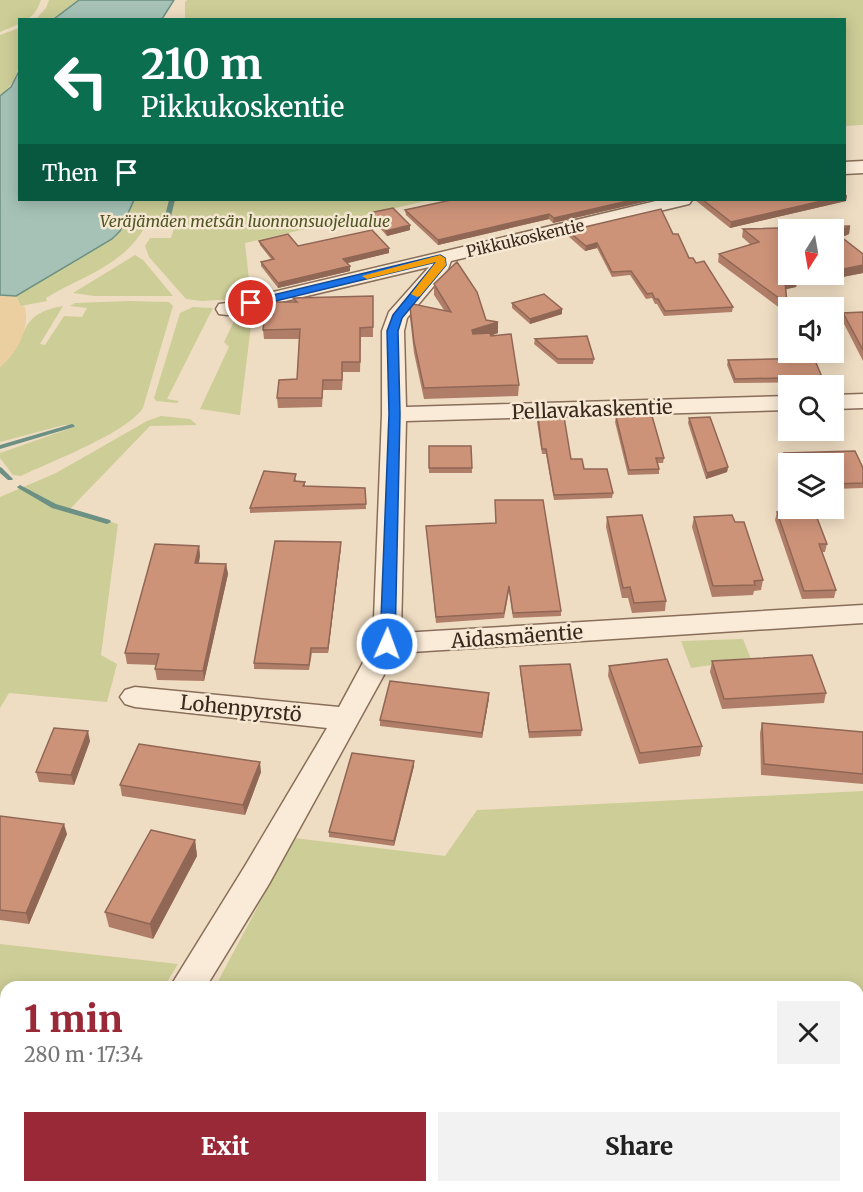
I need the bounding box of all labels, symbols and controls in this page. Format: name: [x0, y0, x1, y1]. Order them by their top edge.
text: 210 m: [141, 38, 262, 90]
icon: left: [42, 42, 120, 120]
text: Pikkukoskentie: [141, 90, 344, 124]
icon: arrive: [110, 156, 143, 189]
text: Then: [42, 159, 98, 187]
park label: Veräjämäen metsän luonnonsuojelualue: [100, 211, 390, 231]
street label: Pikkukoskentie: [464, 215, 586, 261]
north arrow: [778, 219, 844, 285]
map controls: [778, 219, 844, 519]
pin: [225, 277, 276, 328]
icon: arrive: [234, 286, 267, 319]
button: sound: [778, 297, 844, 363]
button: search: [778, 375, 844, 441]
street label: Pellavakaskentie: [511, 394, 673, 424]
button: layers: [778, 453, 844, 519]
position arrow: [355, 612, 419, 676]
street label: Aidasmäentie: [449, 619, 584, 653]
street label: Lohenpyrstö: [179, 689, 303, 727]
text: 1 min: [24, 997, 123, 1042]
button: close: [777, 1001, 840, 1064]
text: 280 m · 17:34: [24, 1042, 143, 1067]
button: Exit: [24, 1112, 426, 1181]
button: Share: [438, 1112, 840, 1181]

